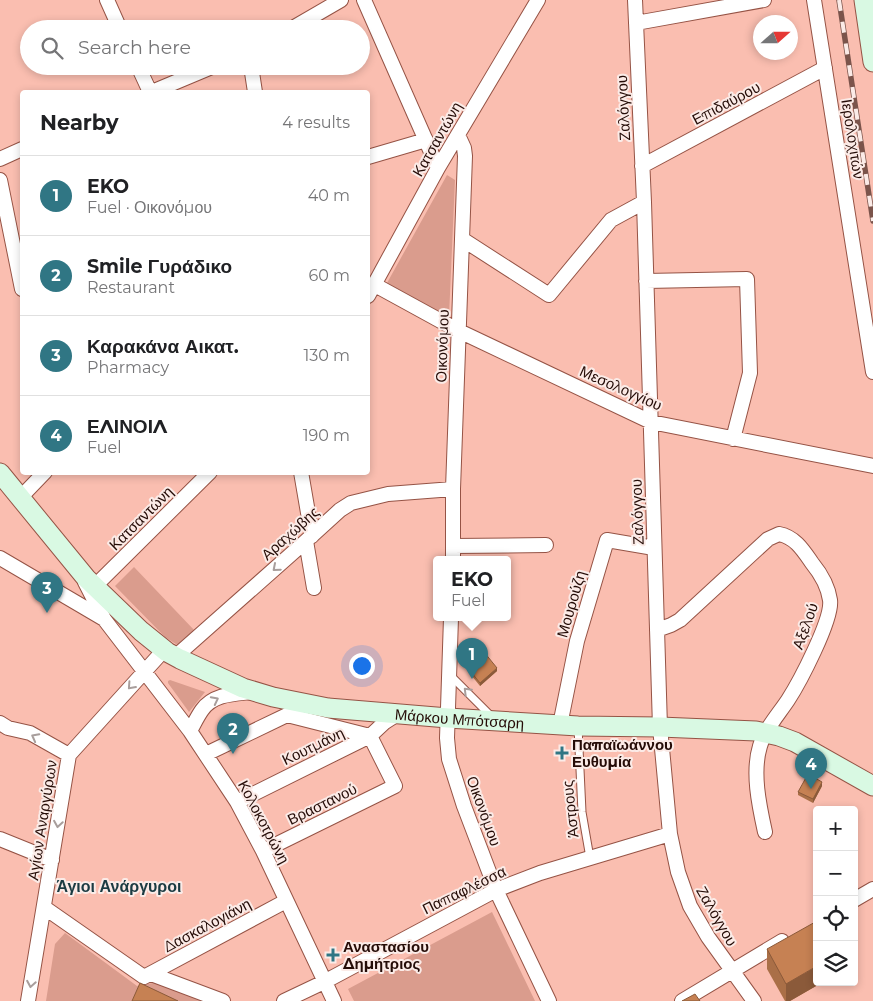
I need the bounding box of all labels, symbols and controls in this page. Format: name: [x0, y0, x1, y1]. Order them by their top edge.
north arrow: [753, 15, 798, 60]
search box: [20, 20, 370, 75]
icon: search: [38, 34, 66, 62]
text: Search here: [78, 36, 191, 59]
street label: Ζαλόγγου: [612, 75, 634, 141]
street label: Επιδαύρου: [689, 77, 763, 129]
street label: Κατσαντώνη: [408, 98, 466, 180]
street label: Ιερολοχιτών: [837, 98, 869, 180]
text: Nearby: [40, 110, 119, 135]
text: 4 results: [282, 113, 350, 132]
text: EKO: [87, 175, 129, 198]
text: 1: [53, 186, 59, 205]
text: 40 m: [308, 186, 350, 205]
text: Fuel · Οικονόμου: [87, 198, 212, 217]
text: Smile Γυράδικο: [87, 255, 232, 278]
text: 2: [51, 266, 61, 285]
text: 60 m: [308, 266, 350, 285]
text: Restaurant: [87, 278, 175, 297]
street label: Οικονόμου: [431, 309, 453, 383]
text: Καρακάνα Αικατ.: [87, 335, 239, 358]
text: 3: [51, 346, 61, 365]
text: 130 m: [303, 346, 350, 365]
text: Pharmacy: [87, 358, 169, 377]
street label: Μεσολογγίου: [577, 361, 665, 415]
text: ΕΛΙΝΟΙΛ: [87, 415, 167, 438]
text: 4: [50, 426, 62, 445]
text: 190 m: [303, 426, 350, 445]
text: Fuel: [87, 438, 122, 457]
street label: Ζαλόγγου: [626, 479, 648, 545]
street label: Κατσαντώνη: [105, 482, 177, 554]
street label: Αραχώβης: [257, 502, 323, 564]
popup: [433, 556, 511, 621]
one-way arrow: [273, 562, 282, 571]
text: EKO: [451, 568, 493, 591]
street label: Μουρούζη: [552, 568, 590, 640]
pin: 3: [31, 572, 63, 613]
text: Fuel: [451, 591, 486, 610]
street label: Αξελού: [788, 600, 822, 652]
pin: 1: [456, 638, 488, 679]
your location: [349, 653, 375, 679]
one-way arrow: [128, 680, 137, 689]
one-way arrow: [464, 688, 473, 697]
one-way arrow: [210, 696, 219, 706]
street label: Μάρκου Μπότσαρη: [394, 704, 525, 732]
pin: 2: [217, 713, 249, 754]
street label: Κουτμάνη: [279, 723, 347, 769]
one-way arrow: [32, 733, 41, 743]
place label: Παπαϊωάννου Ευθυμία: [572, 735, 673, 771]
marker: Παπαϊωάννου Ευθυμία: [556, 747, 568, 759]
pin: 4: [795, 748, 827, 789]
street label: Αγίων Αναργύρων: [23, 758, 61, 882]
street label: Οικονόμου: [463, 773, 505, 849]
street label: Κολοκοτρώνη: [234, 777, 294, 867]
street label: Βραστανού: [284, 779, 360, 829]
street label: Άστρους: [558, 779, 582, 839]
map controls: [813, 806, 858, 986]
button: +: [813, 806, 858, 851]
one-way arrow: [53, 819, 63, 828]
button: −: [813, 851, 858, 896]
street label: Παπαφλέσσα: [419, 861, 509, 918]
district label: Άγιοι Ανάργυροι: [57, 877, 181, 896]
street label: Ζαλόγγου: [692, 883, 742, 949]
street label: Δασκαλογιάνη: [160, 894, 254, 956]
button: locate: [813, 896, 858, 941]
place label: Αναστασίου Δημήτριος: [342, 937, 429, 973]
button: layers: [813, 941, 858, 986]
marker: Αναστασίου Δημήτριος: [327, 949, 339, 961]
one-way arrow: [27, 980, 37, 988]

